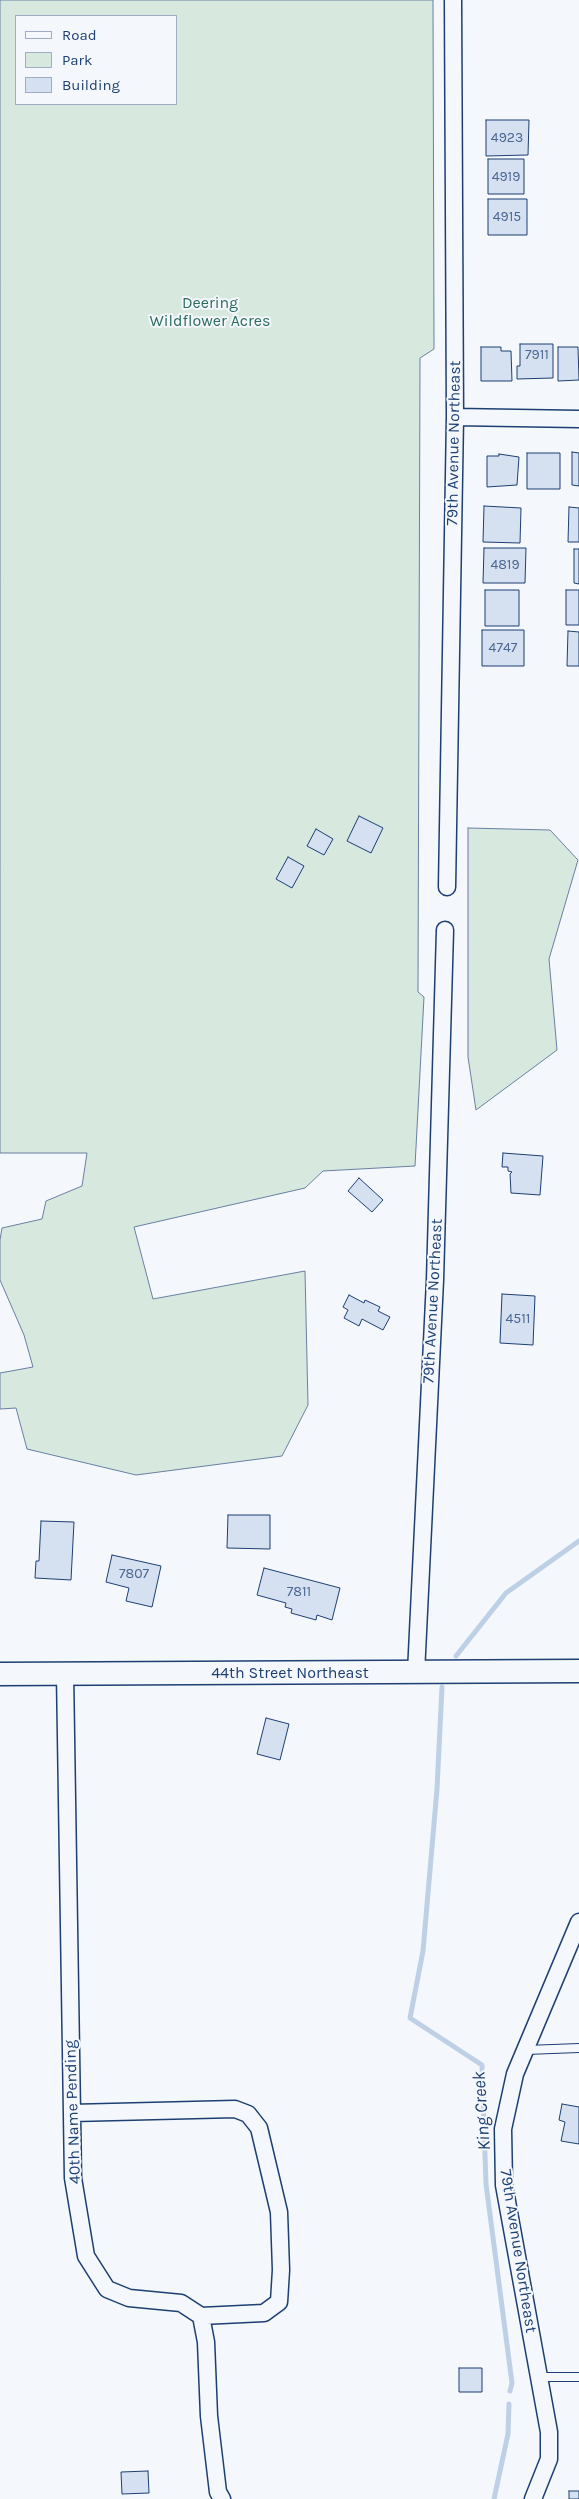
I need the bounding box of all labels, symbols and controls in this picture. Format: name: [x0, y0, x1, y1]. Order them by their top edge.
legend: [15, 15, 178, 105]
text: Road: [62, 26, 97, 44]
text: Park: [62, 51, 92, 69]
text: Building: [62, 76, 120, 94]
house number: 4923: [491, 130, 523, 146]
house number: 4919: [492, 169, 520, 185]
house number: 4915: [493, 209, 521, 225]
park label: Deering Wildflower Acres: [150, 293, 270, 331]
house number: 7911: [525, 347, 549, 363]
street label: 79th Avenue Northeast: [443, 360, 465, 526]
house number: 4819: [490, 557, 520, 573]
house number: 4747: [489, 640, 517, 656]
street label: 79th Avenue Northeast: [419, 1218, 447, 1384]
house number: 4511: [506, 1311, 530, 1327]
house number: 7807: [119, 1566, 149, 1582]
house number: 7811: [287, 1584, 311, 1600]
street label: 44th Street Northeast: [211, 1663, 369, 1683]
street label: 40th Name Pending: [61, 2040, 85, 2184]
water label: King Creek: [468, 2071, 496, 2151]
street label: 79th Avenue Northeast: [496, 2168, 540, 2334]

